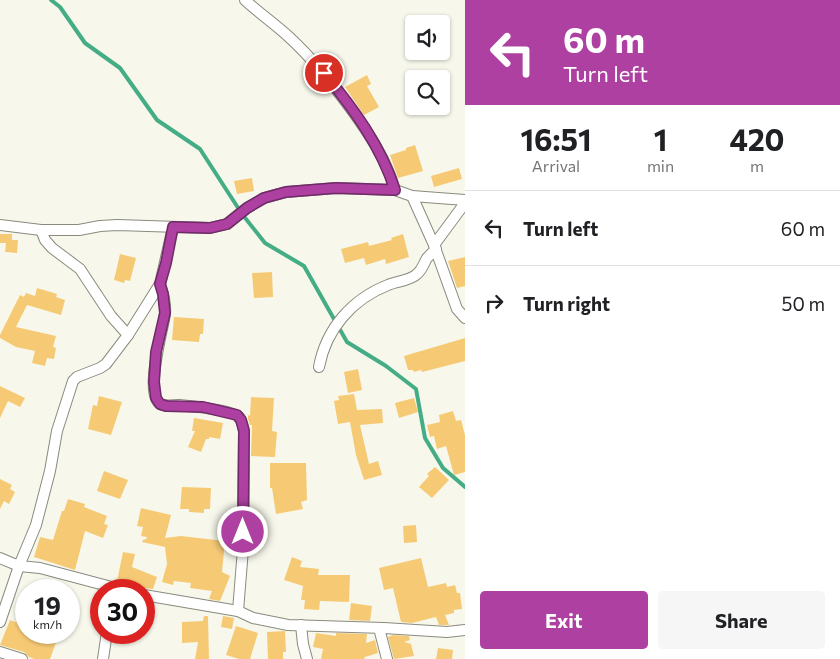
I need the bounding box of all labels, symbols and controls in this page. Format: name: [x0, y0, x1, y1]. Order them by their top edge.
map controls: [405, 15, 450, 115]
button: sound: [405, 15, 450, 60]
text: 60 m: [563, 17, 645, 60]
icon: left: [480, 20, 545, 85]
pin: [303, 52, 345, 94]
icon: arrive: [310, 59, 338, 87]
text: Turn left: [563, 60, 648, 87]
button: search: [405, 70, 450, 115]
text: 16:51: [520, 120, 592, 157]
text: 1: [654, 120, 667, 157]
text: 420: [730, 120, 785, 157]
text: Arrival: [532, 156, 580, 175]
text: min: [647, 156, 674, 175]
text: m: [750, 156, 764, 175]
icon: left: [480, 214, 508, 242]
text: Turn left: [523, 217, 598, 240]
text: 60 m: [781, 217, 825, 240]
icon: right: [480, 289, 508, 317]
text: Turn right: [523, 292, 610, 315]
text: 50 m: [781, 292, 825, 315]
position arrow: [216, 505, 268, 557]
speed limit sign: 30: [90, 579, 155, 644]
text: 19: [34, 590, 61, 620]
button: Exit: [480, 591, 648, 649]
button: Share: [658, 591, 825, 649]
text: km/h: [33, 617, 62, 631]

